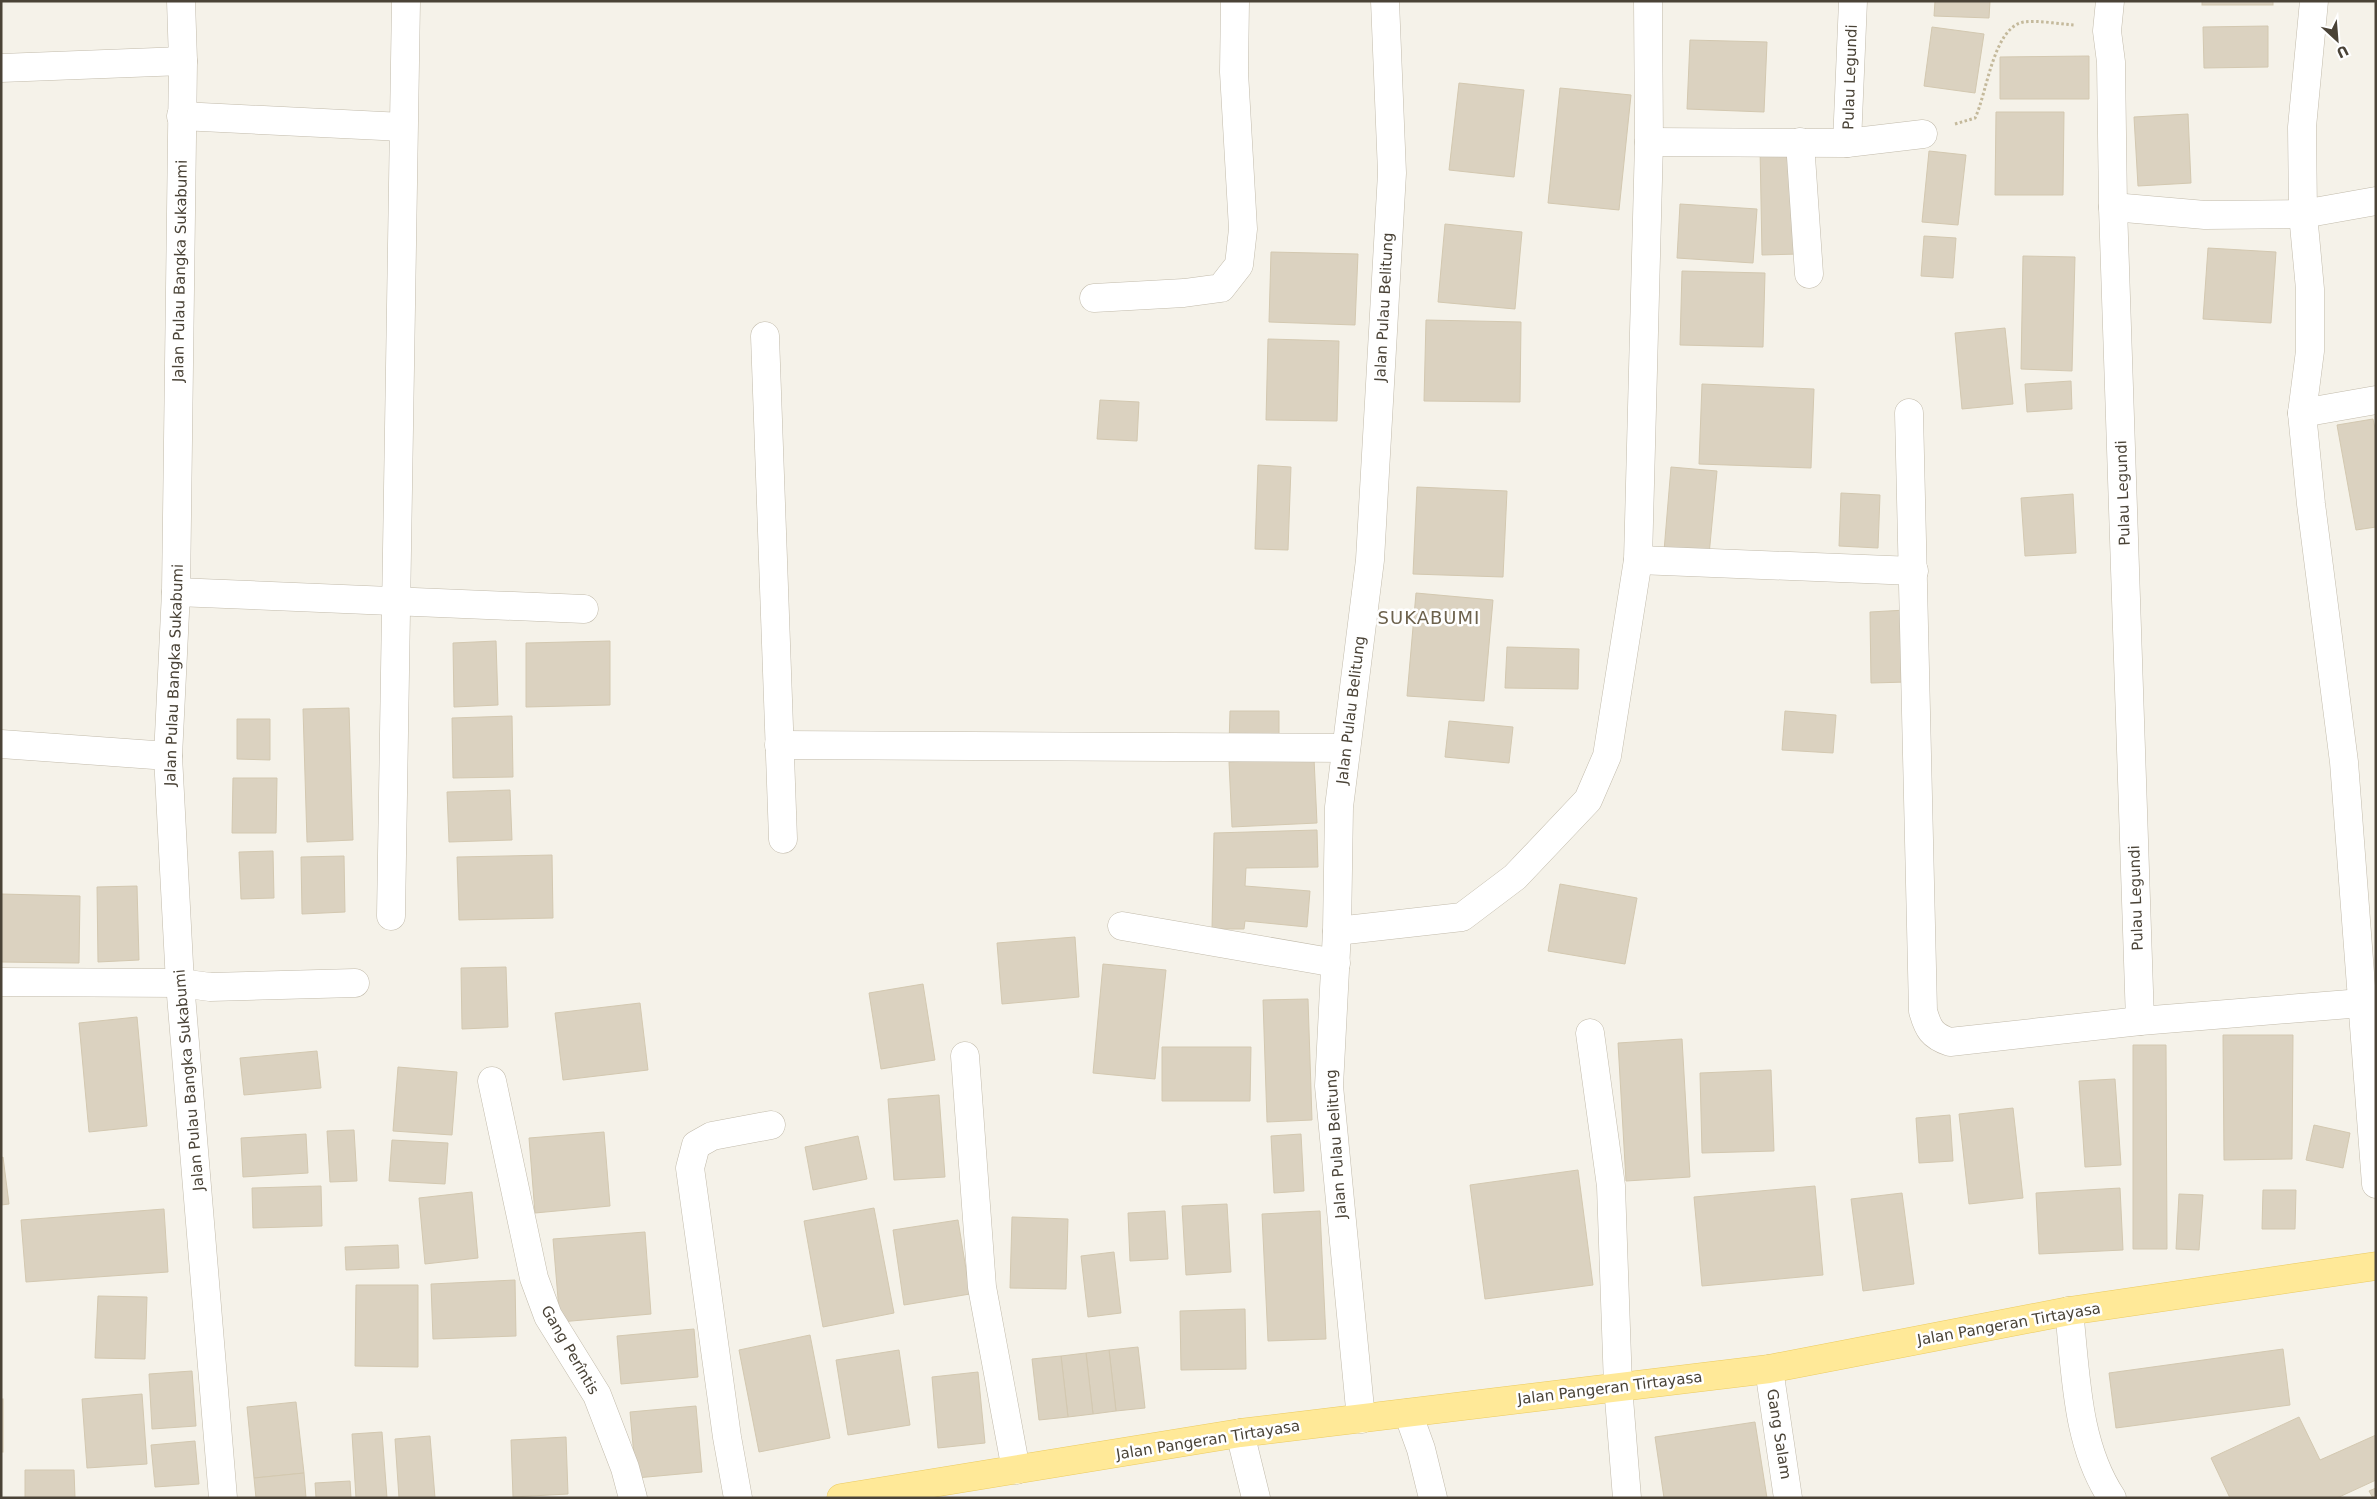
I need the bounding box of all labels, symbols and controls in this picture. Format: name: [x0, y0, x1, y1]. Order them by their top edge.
north arrow: [2312, 15, 2362, 65]
street label: Pulau Legundi: [1839, 24, 1861, 130]
text: U: [2334, 42, 2351, 61]
street label: Jalan Pulau Bangka Sukabumi: [169, 160, 191, 383]
street label: Jalan Pulau Belitung: [1371, 232, 1397, 383]
street label: Pulau Legundi: [2112, 440, 2134, 546]
street label: Jalan Pulau Bangka Sukabumi: [161, 563, 187, 788]
district label: SUKABUMI: [1378, 607, 1480, 628]
street label: Jalan Pulau Belitung: [1333, 635, 1369, 786]
street label: Pulau Legundi: [2125, 845, 2147, 951]
street label: Jalan Pulau Bangka Sukabumi: [170, 968, 208, 1193]
street label: Jalan Pulau Belitung: [1322, 1069, 1350, 1220]
street label: Jalan Pangeran Tirtayasa: [1915, 1299, 2102, 1349]
street label: Gang Perîntis: [537, 1302, 603, 1398]
street label: Jalan Pangeran Tirtayasa: [1516, 1368, 1703, 1408]
street label: Gang Salam: [1763, 1388, 1795, 1480]
street label: Jalan Pangeran Tirtayasa: [1114, 1417, 1301, 1464]

